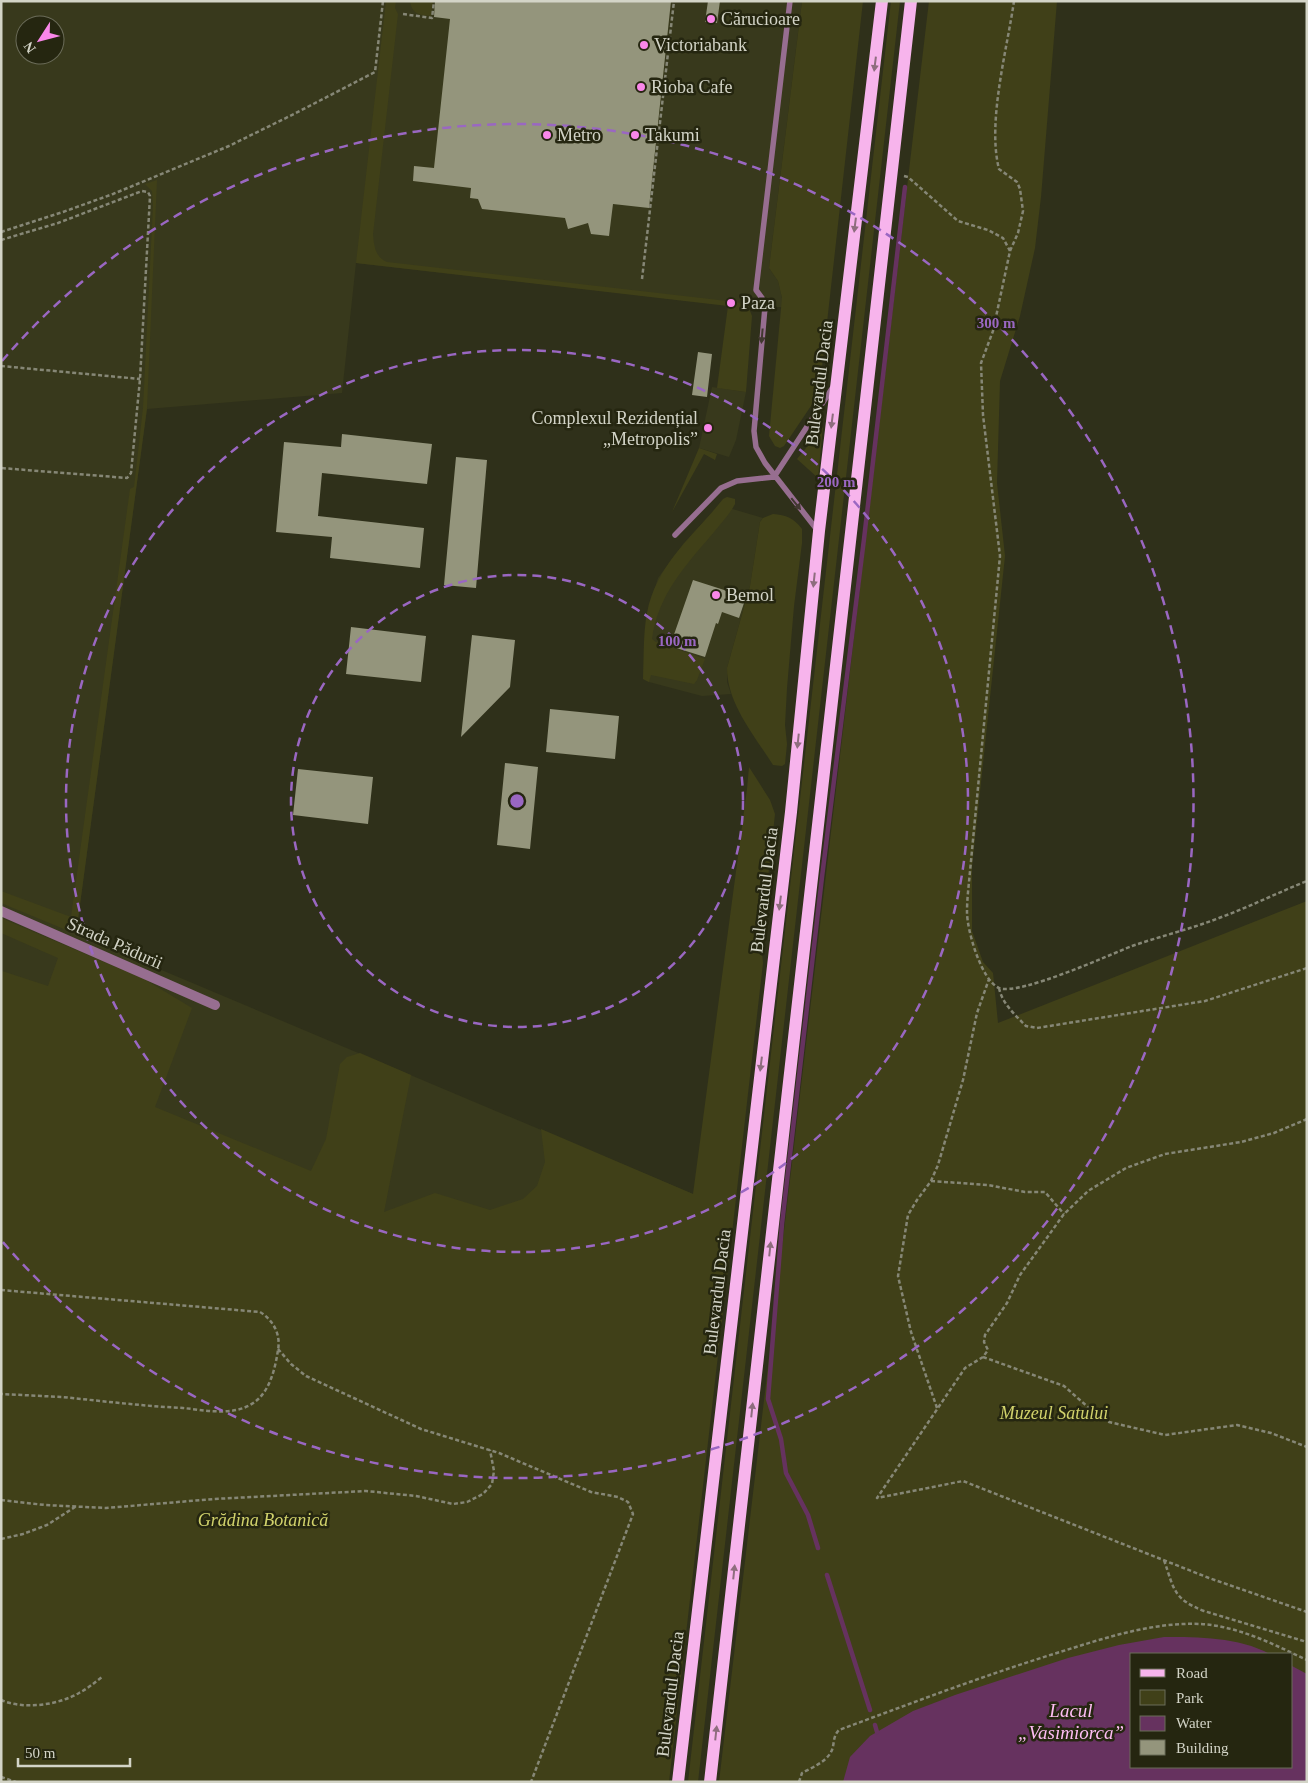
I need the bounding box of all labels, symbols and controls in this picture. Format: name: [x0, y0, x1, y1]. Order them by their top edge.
place label: Cărucioare: [721, 9, 800, 29]
marker: Cărucioare: [705, 13, 717, 25]
north arrow: [15, 15, 65, 65]
place label: Victoriabank: [654, 35, 747, 55]
text: N: [21, 39, 39, 56]
marker: Victoriabank: [638, 39, 650, 51]
one-way arrow: [871, 56, 879, 72]
place label: Rioba Cafe: [651, 77, 732, 97]
marker: Rioba Cafe: [635, 81, 647, 93]
place label: Metro: [557, 125, 601, 145]
place label: Takumi: [645, 125, 700, 145]
marker: Metro: [541, 129, 553, 141]
marker: Takumi: [629, 129, 641, 141]
one-way arrow: [851, 217, 859, 233]
place label: Paza: [741, 293, 775, 313]
marker: Paza: [725, 297, 737, 309]
text: 300 m: [977, 315, 1016, 331]
street label: Bulevardul Dacia: [801, 319, 837, 447]
one-way arrow: [758, 328, 766, 344]
place label: Complexul Rezidențial „Metropolis”: [532, 408, 698, 449]
one-way arrow: [828, 413, 836, 429]
marker: Complexul Rezidențial „Metropolis”: [702, 422, 714, 434]
text: 200 m: [817, 474, 856, 490]
one-way arrow: [791, 497, 802, 510]
one-way arrow: [810, 572, 818, 588]
place label: Bemol: [726, 585, 774, 605]
marker: Bemol: [710, 589, 722, 601]
text: 100 m: [658, 633, 697, 649]
one-way arrow: [794, 734, 802, 750]
centre of rings: [508, 792, 526, 810]
street label: Bulevardul Dacia: [746, 826, 782, 954]
one-way arrow: [776, 895, 784, 911]
street label: Strada Pădurii: [64, 913, 166, 973]
one-way arrow: [757, 1057, 765, 1073]
street label: Bulevardul Dacia: [699, 1228, 735, 1356]
one-way arrow: [767, 1241, 775, 1257]
one-way arrow: [748, 1402, 756, 1418]
park label: Muzeul Satului: [999, 1403, 1108, 1423]
park label: Grădina Botanică: [198, 1510, 328, 1530]
one-way arrow: [730, 1564, 738, 1580]
street label: Bulevardul Dacia: [652, 1630, 688, 1758]
legend: [1130, 1653, 1293, 1768]
text: Road: [1176, 1665, 1208, 1681]
text: Park: [1176, 1690, 1204, 1706]
water label: Lacul „Vasimiorca”: [1018, 1700, 1124, 1743]
text: Water: [1176, 1715, 1211, 1731]
one-way arrow: [712, 1725, 720, 1741]
scale bar: [18, 1736, 130, 1768]
text: Building: [1176, 1740, 1229, 1756]
text: 50 m: [25, 1745, 56, 1761]

